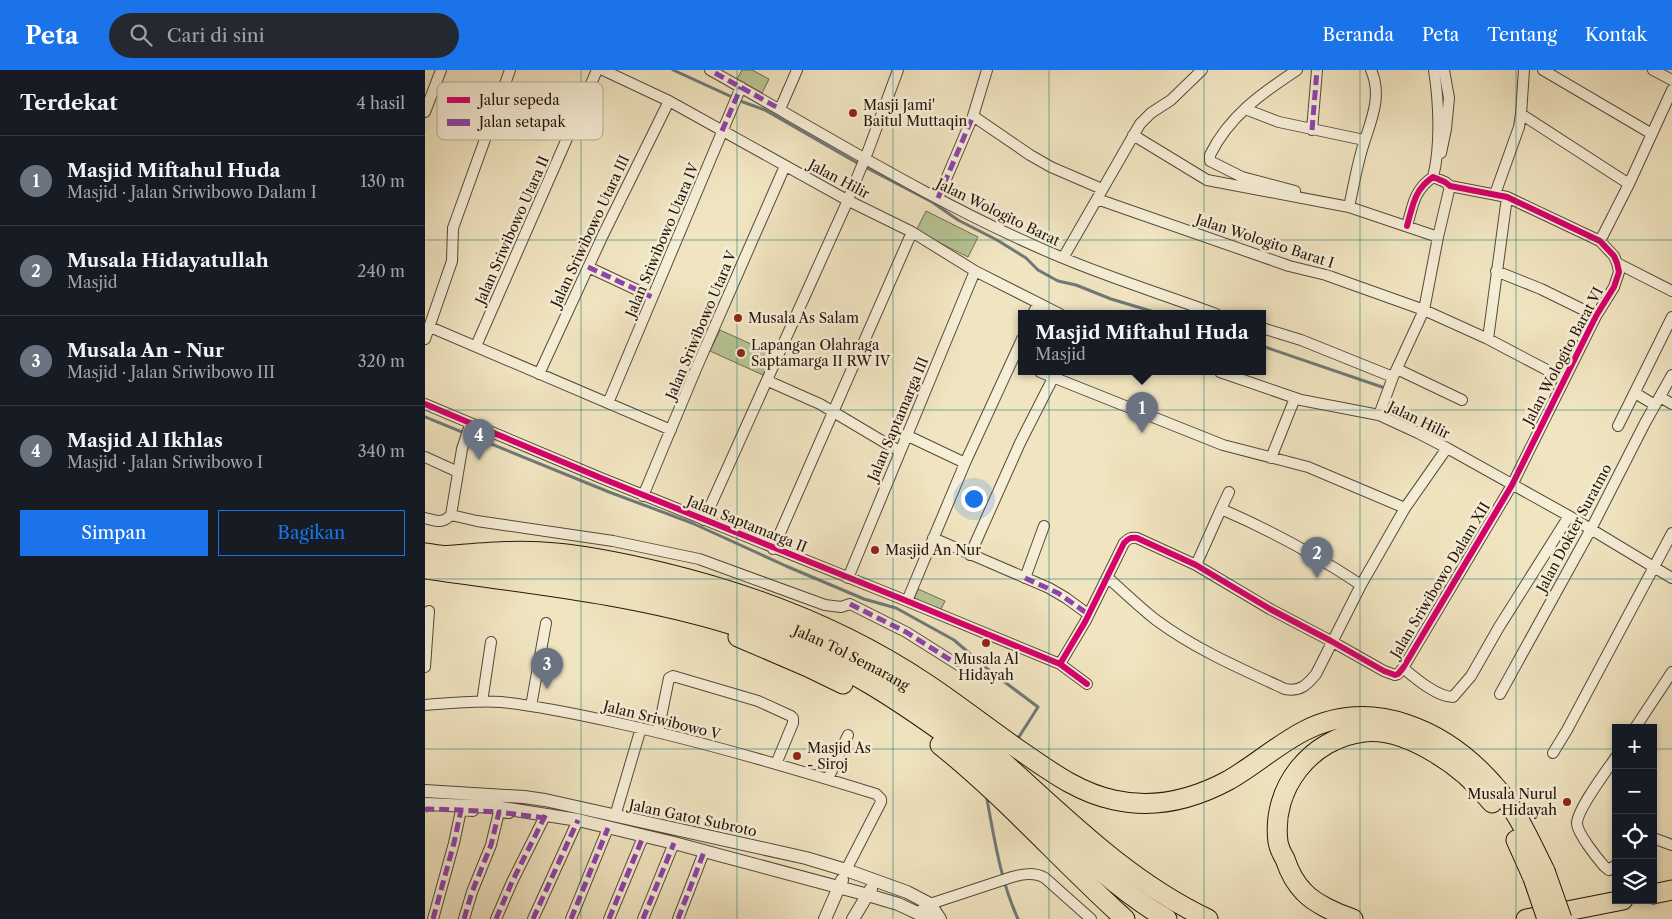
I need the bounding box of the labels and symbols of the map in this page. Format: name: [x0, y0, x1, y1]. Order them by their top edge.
legend: [437, 82, 603, 140]
text: Jalur sepeda: [477, 91, 560, 109]
place label: Masji Jami' Baitul Muttaqin: [863, 96, 967, 130]
marker: Masji Jami' Baitul Muttaqin: [847, 107, 859, 119]
text: Jalan setapak: [477, 113, 566, 131]
street label: Jalan Sriwibowo Utara III: [546, 152, 633, 312]
street label: Jalan Sriwibowo Utara II: [470, 153, 553, 309]
street label: Jalan Hilir: [804, 154, 873, 203]
street label: Jalan Sriwibowo Utara IV: [621, 159, 703, 322]
street label: Jalan Wologito Barat: [931, 173, 1063, 250]
street label: Jalan Wologito Barat I: [1192, 210, 1336, 272]
street label: Jalan Sriwibowo Utara V: [661, 247, 741, 404]
street label: Jalan Wologito Barat VI: [1518, 284, 1607, 430]
place label: Musala As Salam: [748, 309, 859, 327]
marker: Musala As Salam: [732, 312, 744, 324]
place label: Lapangan Olahraga Saptamarga II RW IV: [751, 336, 891, 370]
marker: Lapangan Olahraga Saptamarga II RW IV: [735, 347, 747, 359]
street label: Jalan Saptamarga III: [863, 354, 932, 486]
pin: 1: [1126, 392, 1158, 433]
street label: Jalan Hilir: [1383, 396, 1453, 443]
pin: 4: [463, 419, 495, 460]
street label: Jalan Dokter Suratmo: [1532, 461, 1616, 597]
your location: [961, 486, 987, 512]
street label: Jalan Saptamarga II: [682, 491, 810, 556]
street label: Jalan Sriwibowo Dalam XII: [1385, 499, 1494, 663]
pin: 2: [1301, 537, 1333, 578]
place label: Masjid An Nur: [885, 541, 981, 559]
marker: Masjid An Nur: [869, 544, 881, 556]
street label: Jalan Tol Semarang: [789, 620, 913, 695]
marker: Musala Al Hidayah: [980, 637, 992, 649]
pin: 3: [531, 648, 563, 689]
place label: Musala Al Hidayah: [953, 650, 1019, 684]
street label: Jalan Sriwibowo V: [600, 696, 723, 743]
place label: Masjid As - Siroj: [807, 739, 871, 773]
marker: Masjid As - Siroj: [791, 750, 803, 762]
place label: Musala Nurul Hidayah: [1467, 785, 1557, 819]
street label: Jalan Gatot Subroto: [625, 795, 759, 840]
marker: Musala Nurul Hidayah: [1561, 796, 1573, 808]

